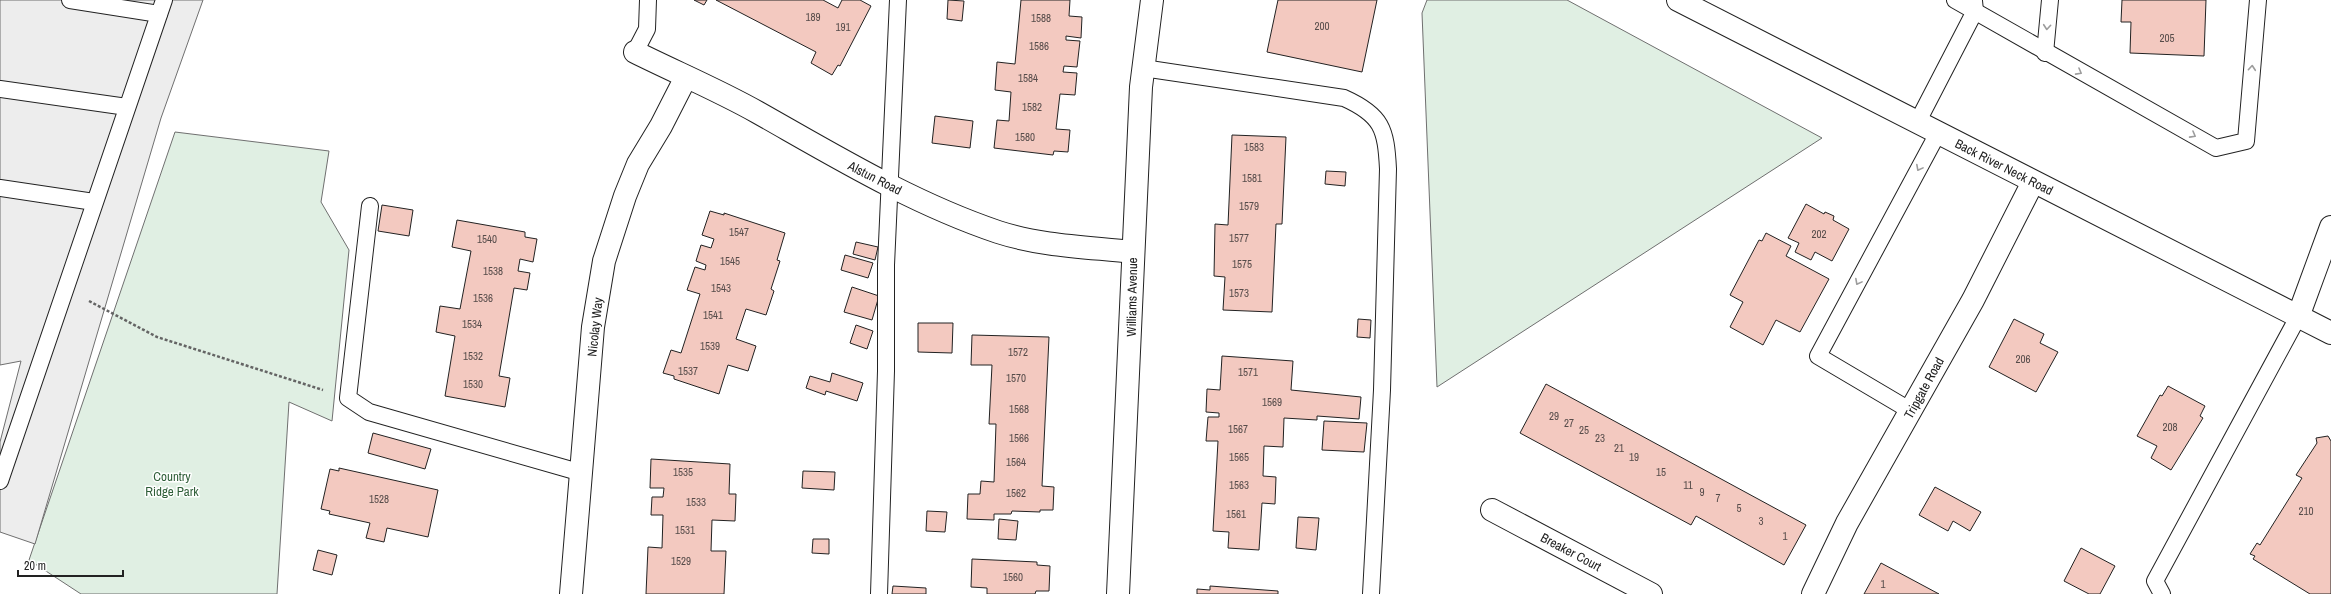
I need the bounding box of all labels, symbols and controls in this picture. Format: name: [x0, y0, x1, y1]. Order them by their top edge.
house number: 189: [805, 10, 821, 24]
house number: 1588: [1031, 11, 1051, 25]
house number: 200: [1314, 19, 1330, 33]
house number: 191: [835, 20, 851, 34]
one-way arrow: [2043, 24, 2052, 30]
house number: 205: [2159, 31, 2175, 45]
house number: 1586: [1029, 39, 1049, 53]
one-way arrow: [2248, 65, 2257, 71]
one-way arrow: [2075, 67, 2082, 75]
house number: 1584: [1018, 71, 1038, 85]
house number: 1582: [1022, 100, 1042, 114]
house number: 1580: [1015, 130, 1035, 144]
one-way arrow: [2189, 130, 2196, 138]
street label: Back River Neck Road: [1952, 135, 2056, 199]
house number: 1583: [1244, 140, 1264, 154]
street label: Alstun Road: [844, 157, 905, 199]
one-way arrow: [1916, 164, 1924, 171]
house number: 1581: [1242, 171, 1262, 185]
house number: 1579: [1239, 199, 1259, 213]
house number: 1547: [729, 225, 749, 239]
house number: 202: [1811, 227, 1827, 241]
house number: 1577: [1229, 231, 1249, 245]
house number: 1540: [477, 232, 497, 246]
house number: 1545: [720, 254, 740, 268]
street label: Williams Avenue: [1123, 257, 1141, 337]
house number: 1575: [1232, 257, 1252, 271]
house number: 1538: [483, 264, 503, 278]
one-way arrow: [1855, 278, 1862, 285]
house number: 1543: [711, 281, 731, 295]
house number: 1573: [1229, 286, 1249, 300]
house number: 1536: [473, 291, 493, 305]
street label: Nicolay Way: [583, 296, 607, 357]
house number: 1541: [703, 308, 723, 322]
house number: 1534: [462, 317, 482, 331]
house number: 1539: [700, 339, 720, 353]
house number: 1572: [1008, 345, 1028, 359]
house number: 1532: [463, 349, 483, 363]
house number: 206: [2015, 352, 2031, 366]
street label: Tripgate Road: [1900, 354, 1948, 422]
house number: 1537: [678, 364, 698, 378]
house number: 1571: [1238, 365, 1258, 379]
house number: 1570: [1006, 371, 1026, 385]
house number: 1530: [463, 377, 483, 391]
house number: 1569: [1262, 395, 1282, 409]
house number: 1568: [1009, 402, 1029, 416]
house number: 29: [1549, 409, 1559, 423]
house number: 27: [1564, 416, 1574, 430]
house number: 208: [2162, 420, 2178, 434]
house number: 1567: [1228, 422, 1248, 436]
house number: 25: [1579, 423, 1589, 437]
house number: 1566: [1009, 431, 1029, 445]
house number: 23: [1595, 431, 1605, 445]
house number: 21: [1614, 441, 1624, 455]
house number: 1565: [1229, 450, 1249, 464]
house number: 19: [1629, 450, 1639, 464]
house number: 1564: [1006, 455, 1026, 469]
house number: 1535: [673, 465, 693, 479]
house number: 15: [1656, 465, 1666, 479]
park label: Country Ridge Park: [145, 468, 199, 500]
house number: 1563: [1229, 478, 1249, 492]
house number: 11: [1683, 478, 1693, 492]
house number: 9: [1699, 485, 1705, 499]
house number: 1562: [1006, 486, 1026, 500]
house number: 7: [1715, 491, 1721, 505]
house number: 1528: [369, 492, 389, 506]
house number: 1533: [686, 495, 706, 509]
house number: 5: [1736, 501, 1742, 515]
house number: 210: [2298, 504, 2314, 518]
house number: 1561: [1226, 507, 1246, 521]
house number: 3: [1758, 514, 1764, 528]
house number: 1531: [675, 523, 695, 537]
street label: Breaker Court: [1538, 529, 1604, 575]
house number: 1: [1782, 529, 1788, 543]
scale bar: [18, 552, 123, 578]
house number: 1529: [671, 554, 691, 568]
text: 20 m: [24, 558, 46, 574]
house number: 1560: [1003, 570, 1023, 584]
house number: 1: [1880, 577, 1886, 591]

